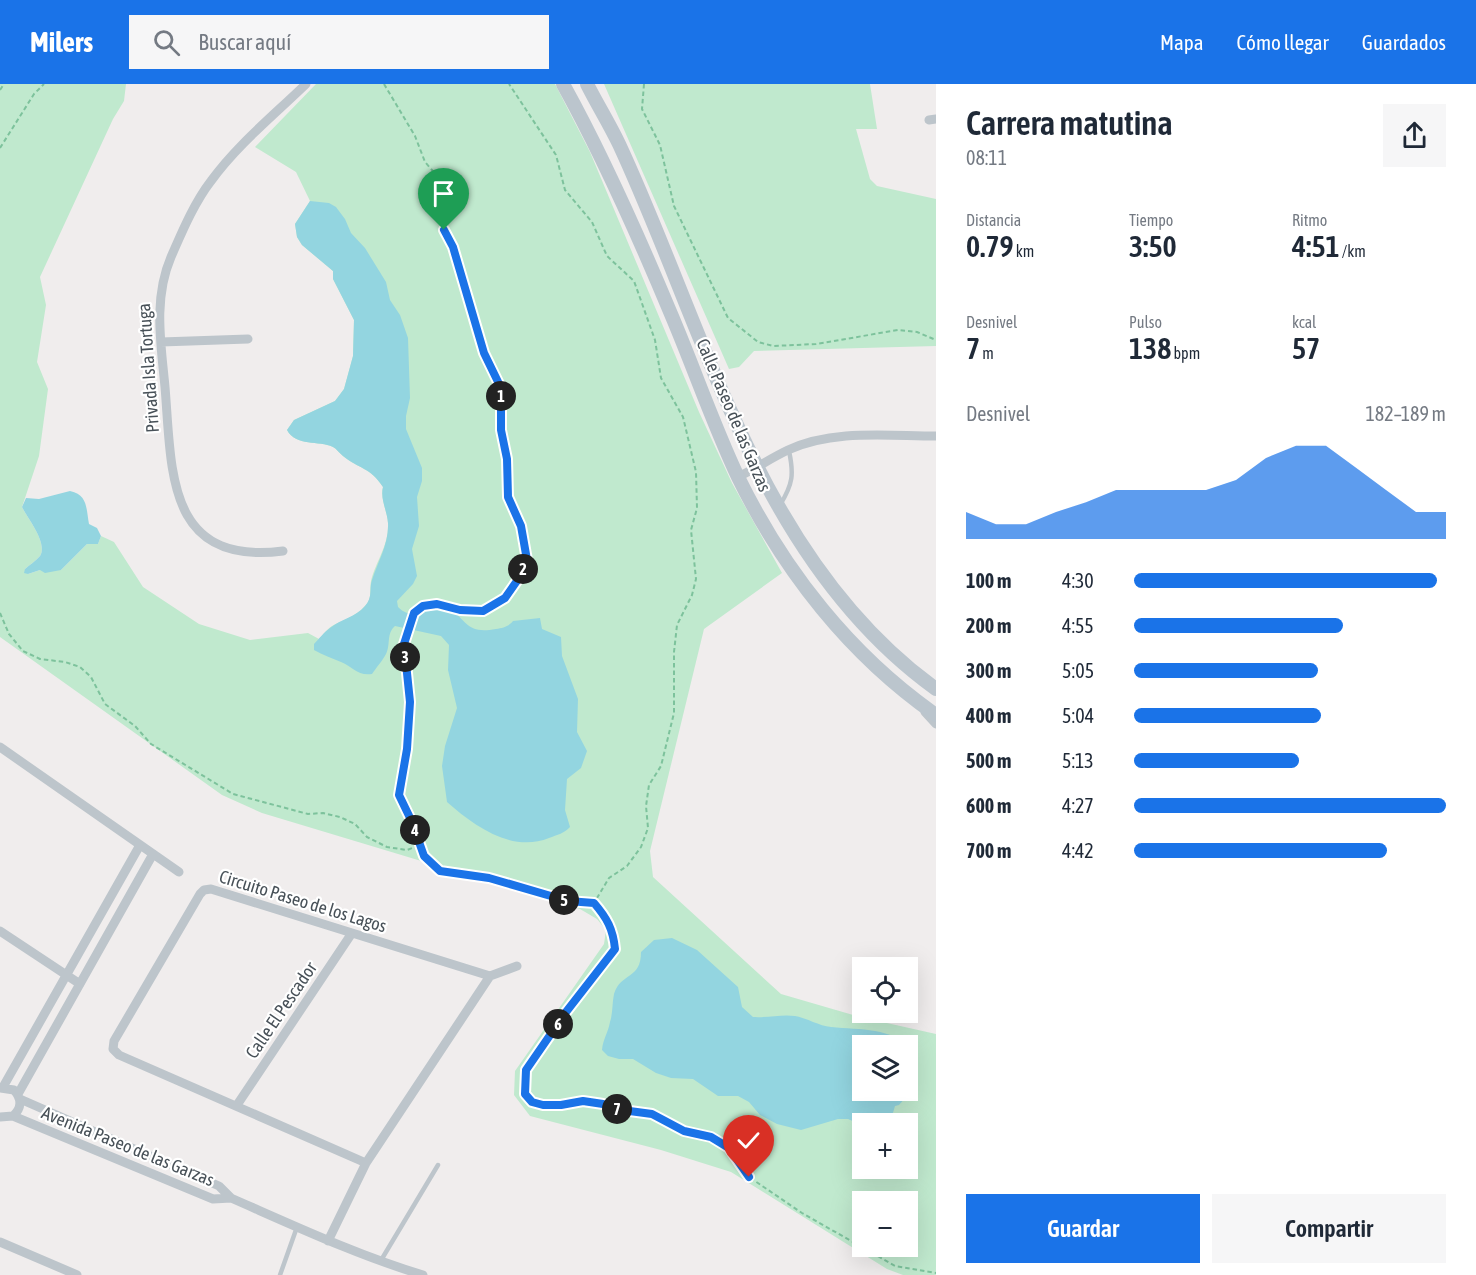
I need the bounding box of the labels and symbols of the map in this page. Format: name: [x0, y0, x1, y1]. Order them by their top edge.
pin: [418, 168, 469, 230]
street label: Privada Isla Tortuga: [133, 303, 163, 433]
street label: Calle Paseo de las Garzas: [692, 335, 776, 495]
pin: 1: [486, 381, 516, 411]
pin: 2: [508, 554, 538, 584]
pin: 3: [390, 642, 420, 672]
pin: 4: [400, 815, 430, 845]
street label: Circuito Paseo de los Lagos: [217, 866, 389, 936]
pin: 5: [549, 885, 579, 915]
street label: Calle El Pescador: [241, 957, 321, 1062]
pin: 6: [543, 1009, 573, 1039]
pin: 7: [602, 1094, 632, 1124]
street label: Avenida Paseo de las Garzas: [39, 1102, 217, 1190]
pin: [723, 1115, 774, 1177]

